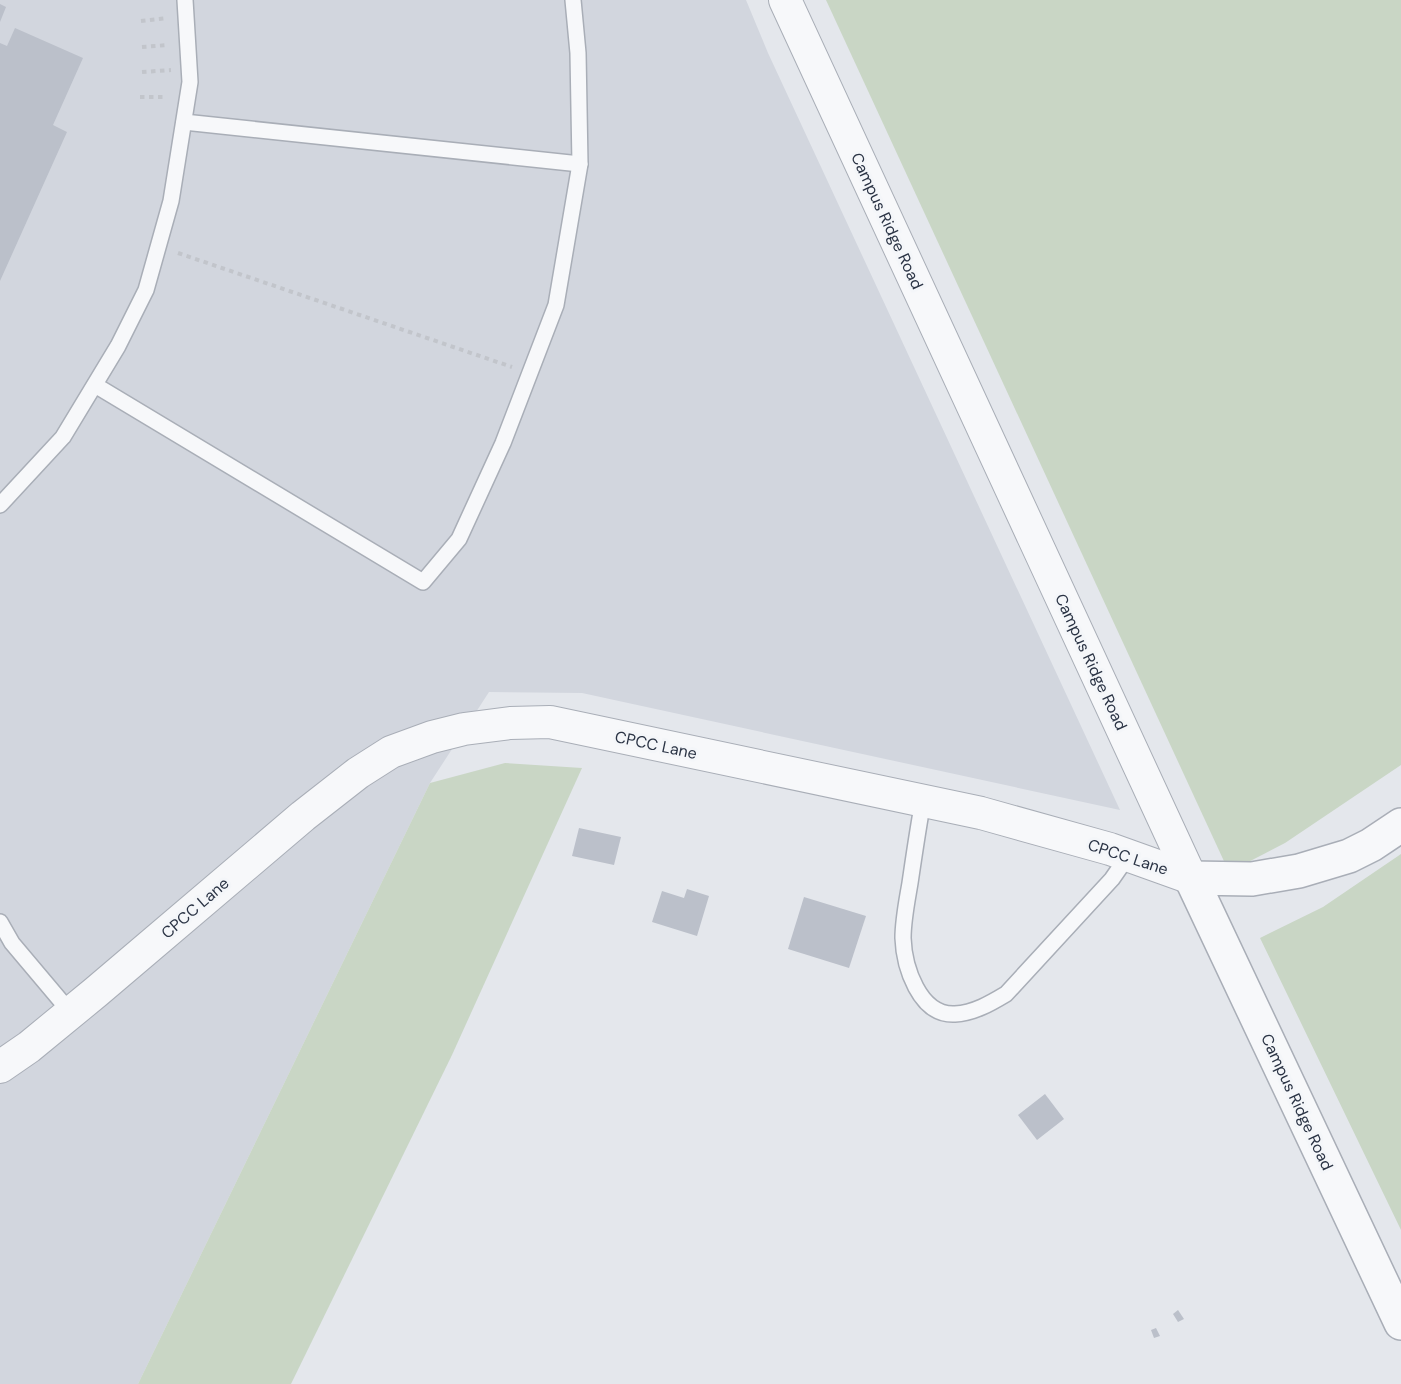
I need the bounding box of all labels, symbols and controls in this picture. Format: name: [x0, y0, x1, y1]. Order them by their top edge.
street label: Campus Ridge Road: [846, 149, 928, 293]
street label: Campus Ridge Road: [1050, 590, 1132, 734]
street label: CPCC Lane: [613, 726, 699, 764]
street label: CPCC Lane: [1085, 834, 1171, 880]
street label: CPCC Lane: [157, 873, 233, 943]
street label: Campus Ridge Road: [1256, 1030, 1338, 1174]

